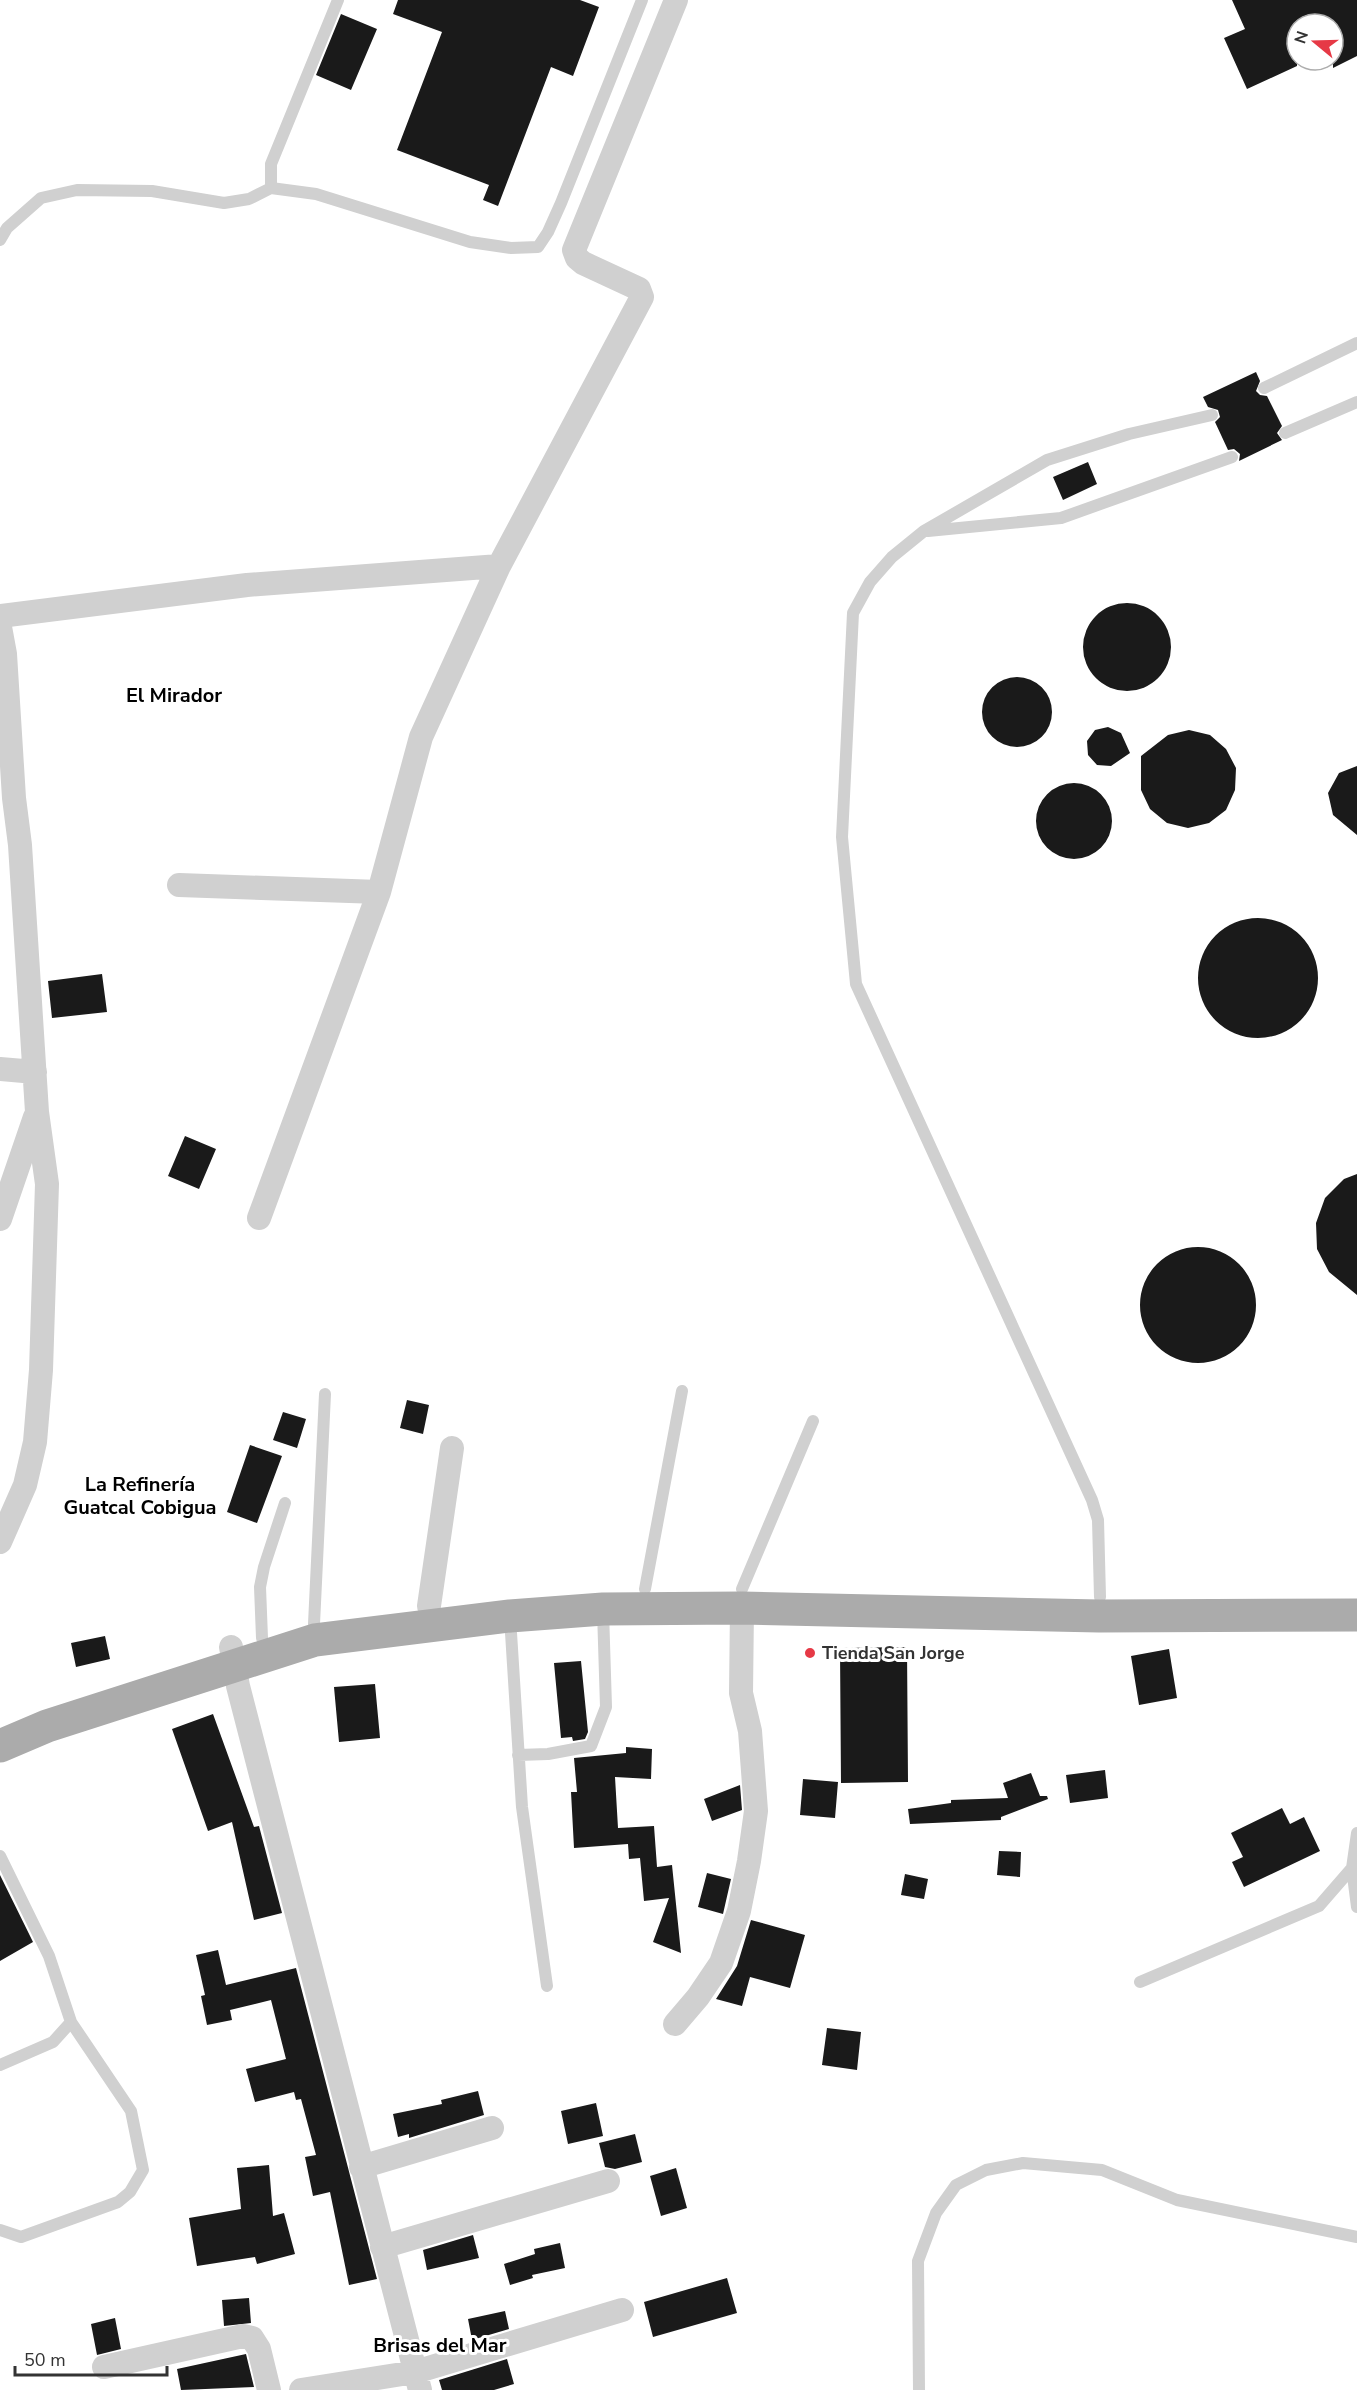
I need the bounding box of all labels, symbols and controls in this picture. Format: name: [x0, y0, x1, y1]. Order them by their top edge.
north arrow: [1285, 12, 1345, 72]
text: N: [1289, 28, 1314, 47]
district label: El Mirador: [126, 682, 222, 709]
district label: La Refinería Guatcal Cobigua: [63, 1471, 217, 1521]
place label: Tienda San Jorge: [822, 1641, 965, 1665]
marker: Tienda San Jorge: [803, 1646, 817, 1660]
district label: Brisas del Mar: [373, 2332, 507, 2359]
scale bar: [15, 2339, 166, 2377]
text: 50 m: [24, 2348, 66, 2372]

